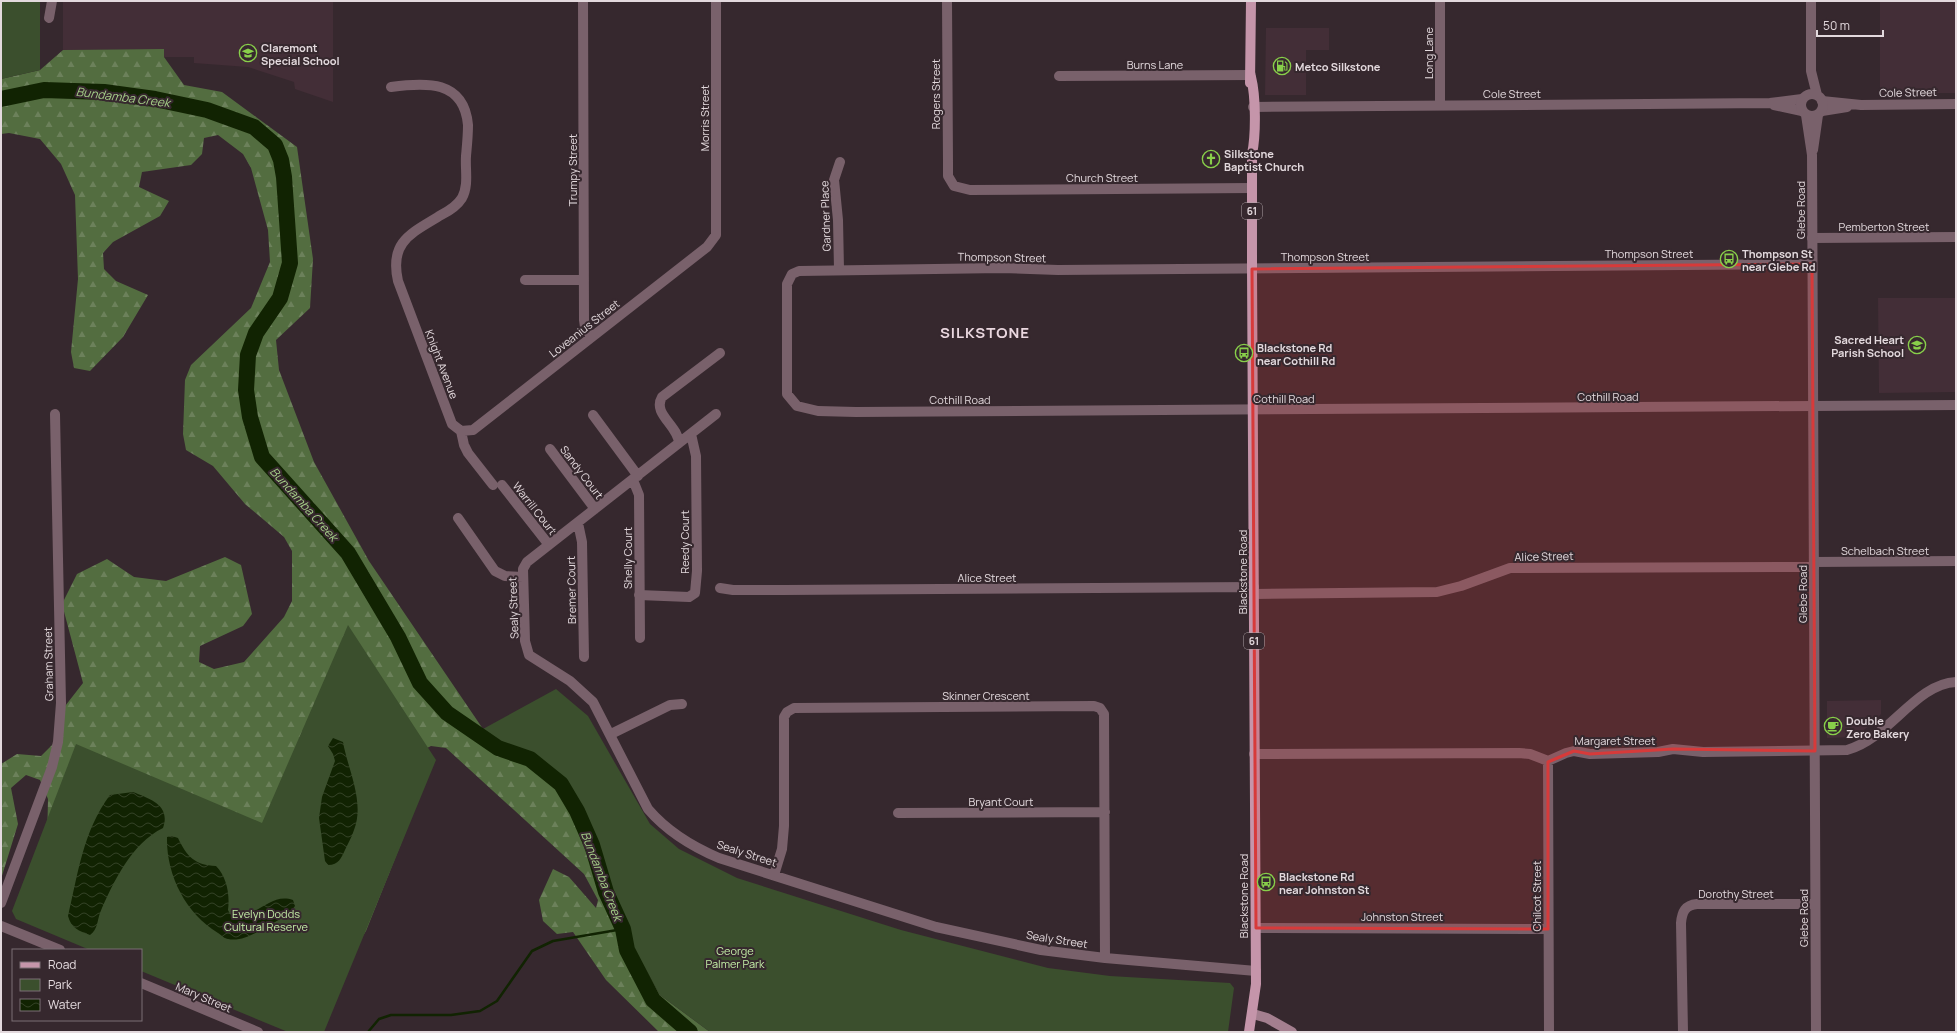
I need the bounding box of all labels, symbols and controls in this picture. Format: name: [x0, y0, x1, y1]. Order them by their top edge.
scale bar: [1817, 12, 1883, 38]
text: 50 m: [1823, 17, 1850, 34]
street label: Long Lane: [1421, 26, 1436, 79]
place label: Claremont Special School: [261, 40, 340, 68]
school or university icon: Claremont Special School: [238, 43, 258, 63]
fuel station icon: Metco Silkstone: [1272, 56, 1292, 76]
street label: Burns Lane: [1127, 57, 1184, 72]
street label: Rogers Street: [928, 59, 943, 129]
place label: Metco Silkstone: [1295, 59, 1381, 74]
water label: Bundamba Creek: [75, 83, 173, 111]
street label: Cole Street: [1879, 84, 1937, 100]
street label: Morris Street: [697, 85, 712, 151]
street label: Cole Street: [1483, 86, 1541, 101]
street label: Trumpy Street: [565, 134, 580, 206]
place label: Silkstone Baptist Church: [1224, 146, 1304, 174]
church icon: Silkstone Baptist Church: [1201, 149, 1221, 169]
street label: Church Street: [1066, 170, 1138, 185]
street label: Gardner Place: [816, 180, 834, 252]
street label: Glebe Road: [1793, 181, 1808, 239]
road number: 61: [1242, 203, 1262, 219]
street label: Pemberton Street: [1839, 219, 1929, 234]
street label: Thompson Street: [1605, 246, 1693, 261]
place label: Thompson St near Glebe Rd: [1742, 246, 1816, 274]
street label: Thompson Street: [958, 249, 1046, 265]
street label: Thompson Street: [1281, 249, 1369, 264]
bus stop icon: Thompson St near Glebe Rd: [1719, 249, 1739, 269]
street label: Loveanius Street: [546, 296, 622, 360]
district label: SILKSTONE: [940, 322, 1030, 343]
street label: Knight Avenue: [422, 327, 462, 401]
place label: Sacred Heart Parish School: [1831, 332, 1904, 360]
school or university icon: Sacred Heart Parish School: [1907, 335, 1927, 355]
place label: Blackstone Rd near Cothill Rd: [1257, 340, 1336, 368]
bus stop icon: Blackstone Rd near Cothill Rd: [1234, 343, 1254, 363]
street label: Cothill Road: [1577, 389, 1639, 404]
street label: Cothill Road: [1253, 391, 1315, 406]
street label: Cothill Road: [929, 392, 991, 407]
street label: Sandy Court: [557, 442, 607, 502]
water label: Bundamba Creek: [266, 463, 343, 546]
street label: Warrill Court: [510, 479, 560, 537]
street label: Reedy Court: [677, 510, 692, 574]
street label: Shelly Court: [620, 527, 635, 589]
street label: Blackstone Road: [1235, 530, 1250, 614]
street label: Schelbach Street: [1841, 543, 1929, 558]
street label: Alice Street: [1514, 548, 1574, 564]
street label: Bremer Court: [563, 556, 579, 624]
street label: Glebe Road: [1795, 565, 1810, 623]
street label: Alice Street: [958, 570, 1016, 585]
street label: Sealy Street: [504, 577, 522, 639]
street label: Graham Street: [40, 627, 56, 701]
road number: 61: [1244, 633, 1264, 649]
street label: Skinner Crescent: [942, 688, 1030, 703]
place label: Double Zero Bakery: [1846, 713, 1910, 741]
cafe icon: Double Zero Bakery: [1823, 716, 1843, 736]
street label: Margaret Street: [1575, 733, 1655, 748]
street label: Bryant Court: [969, 794, 1033, 809]
water label: Bundamba Creek: [577, 829, 628, 925]
street label: Sealy Street: [715, 836, 779, 870]
street label: Blackstone Road: [1236, 854, 1251, 938]
street label: Chilcot Street: [1529, 861, 1544, 931]
place label: Blackstone Rd near Johnston St: [1279, 869, 1370, 897]
bus stop icon: Blackstone Rd near Johnston St: [1256, 872, 1276, 892]
street label: Dorothy Street: [1698, 886, 1774, 901]
street label: Glebe Road: [1796, 889, 1811, 947]
park label: Evelyn Dodds Cultural Reserve: [224, 906, 309, 934]
street label: Johnston Street: [1361, 909, 1443, 924]
street label: Sealy Street: [1025, 927, 1089, 951]
park label: George Palmer Park: [706, 943, 765, 971]
legend: [12, 949, 142, 1021]
text: Road: [48, 956, 76, 973]
text: Park: [48, 976, 73, 993]
street label: Mary Street: [174, 978, 234, 1016]
text: Water: [48, 996, 82, 1013]

